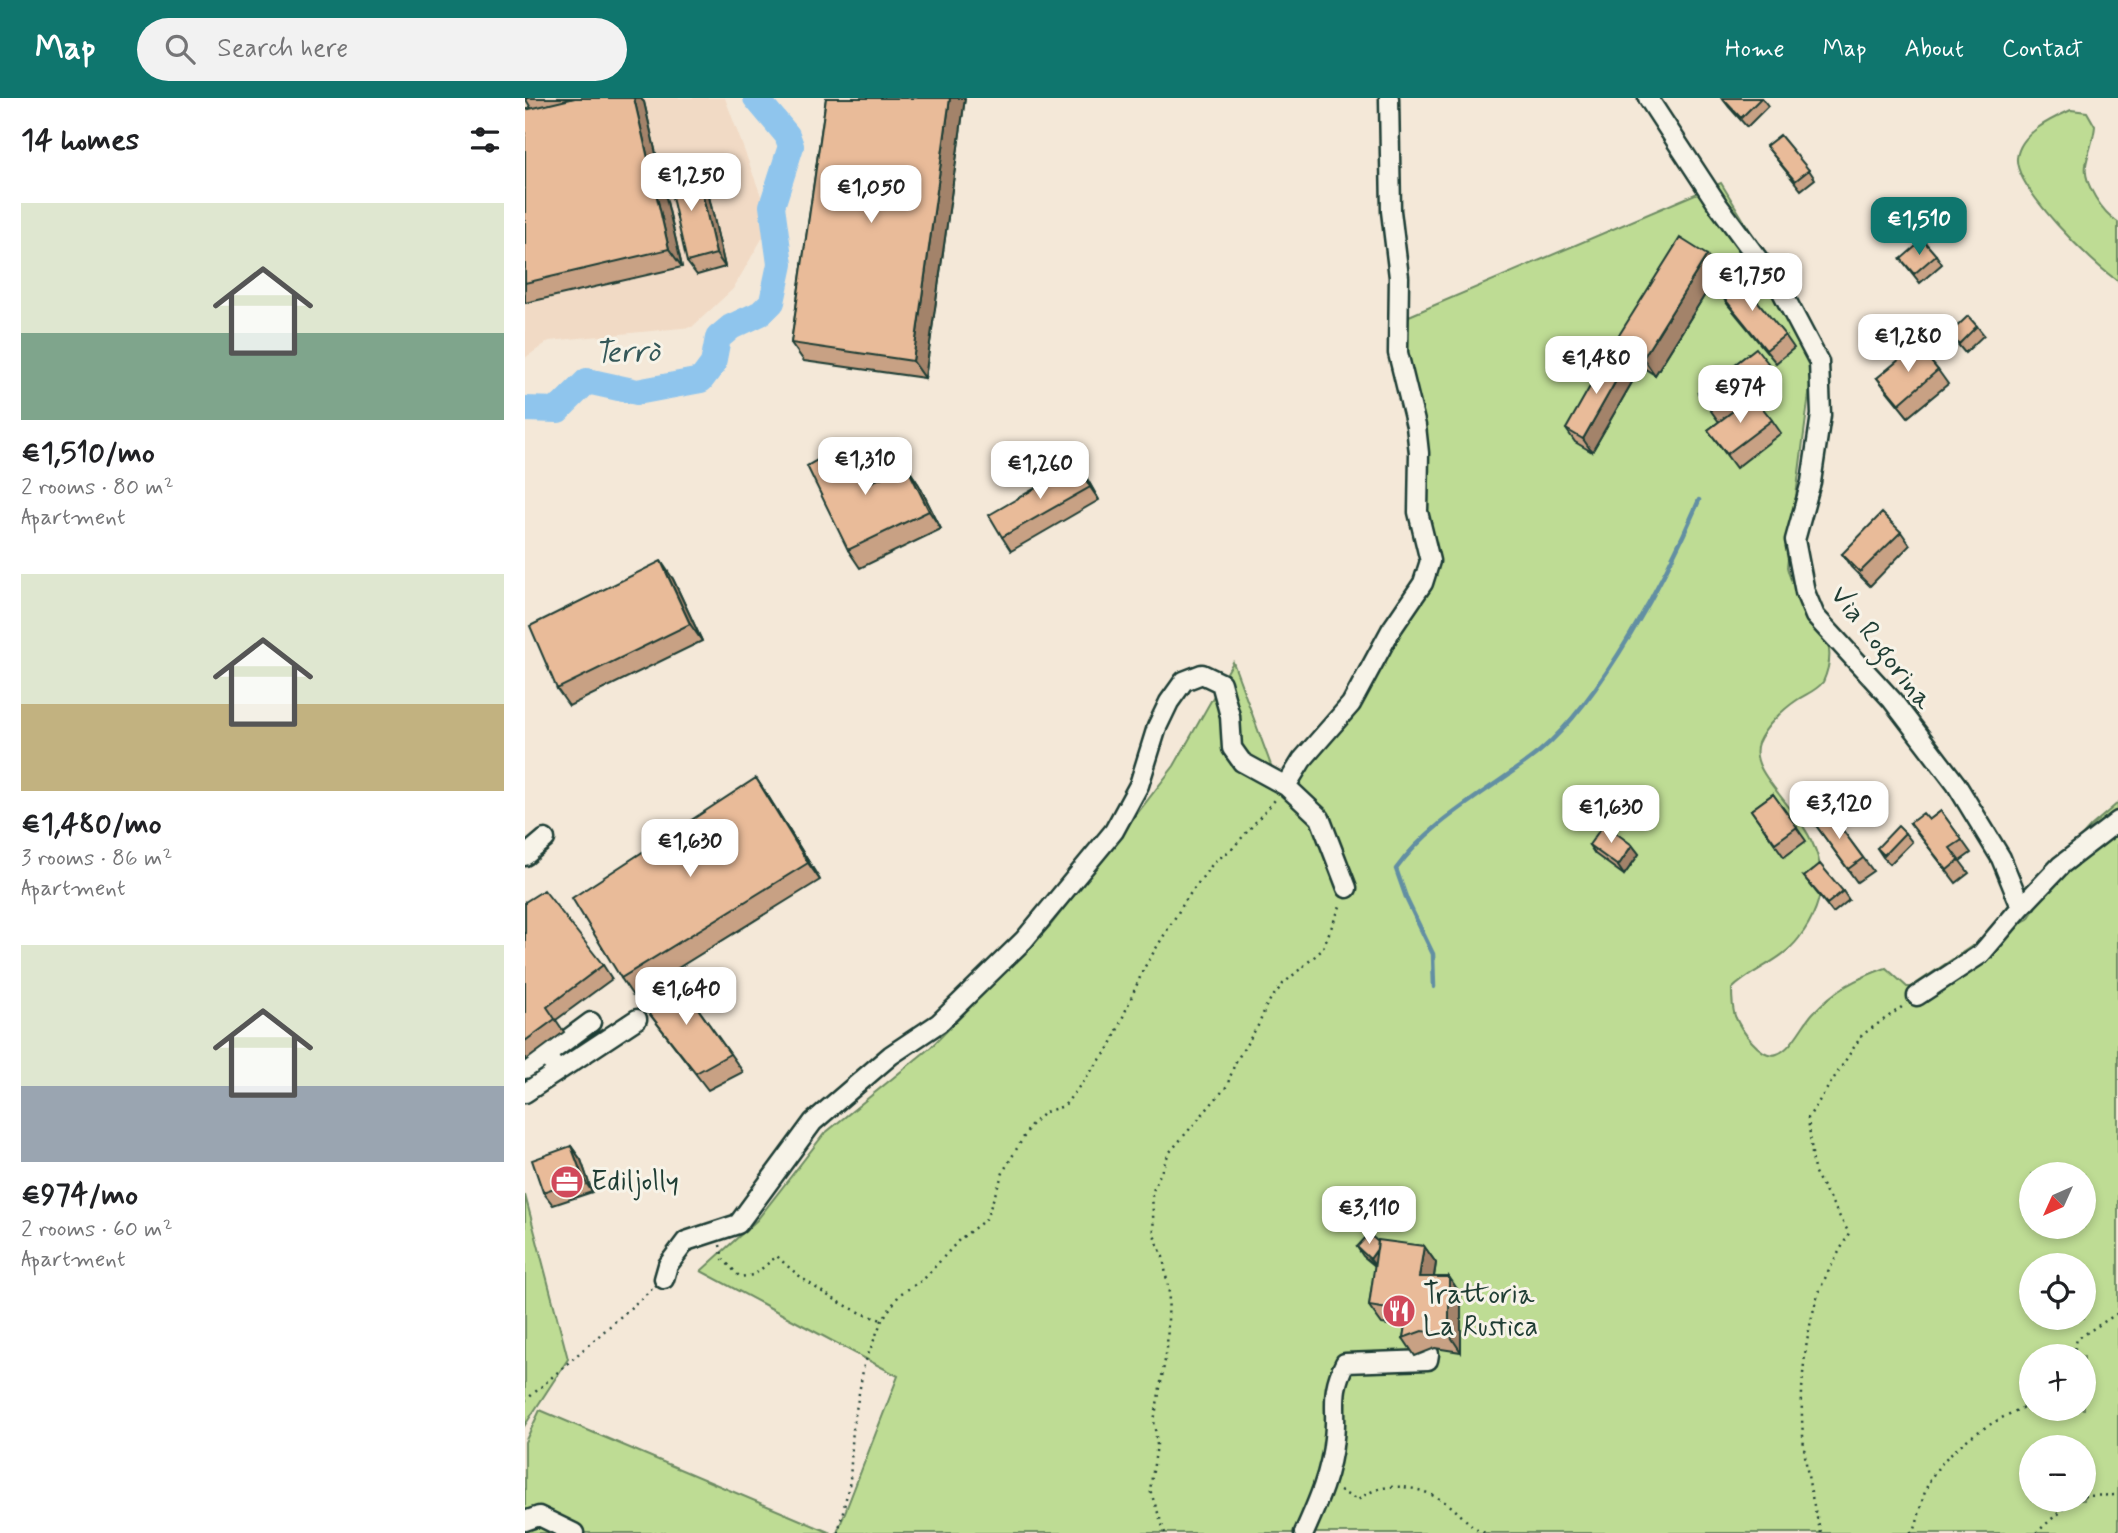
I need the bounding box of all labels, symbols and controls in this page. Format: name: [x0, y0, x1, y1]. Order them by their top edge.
search box: [137, 18, 627, 81]
text: Map: [35, 27, 95, 71]
icon: search: [161, 30, 199, 68]
text: Search here: [217, 32, 348, 66]
text: Home: [1725, 34, 1785, 65]
text: Map: [1823, 34, 1867, 65]
text: About: [1905, 34, 1964, 65]
text: Contact: [2002, 34, 2083, 65]
text: 14 homes: [21, 121, 139, 160]
icon: filters: [466, 121, 504, 159]
pin: €1,250: [634, 153, 748, 213]
text: €1,250: [657, 161, 725, 191]
pin: €1,050: [814, 166, 928, 225]
text: €1,050: [836, 173, 906, 203]
pin: €1,510: [1862, 198, 1976, 257]
text: €1,510: [1887, 205, 1951, 235]
icon: home: [200, 248, 326, 374]
pin: €1,750: [1695, 254, 1809, 313]
text: €1,750: [1718, 261, 1786, 291]
pin: €1,280: [1851, 314, 1965, 374]
text: €1,280: [1874, 322, 1942, 352]
water label: Terrò: [594, 333, 661, 373]
pin: €1,480: [1539, 336, 1653, 396]
text: €1,480: [1561, 344, 1631, 374]
pin: €974: [1699, 366, 1781, 425]
text: €974: [1714, 373, 1766, 403]
text: €1,510/mo: [21, 434, 155, 473]
pin: €1,310: [808, 438, 922, 497]
pin: €1,260: [983, 442, 1097, 501]
text: €1,310: [834, 445, 896, 475]
text: €1,260: [1007, 449, 1073, 479]
text: 2 rooms · 80 m²: [21, 473, 174, 503]
text: Apartment: [21, 503, 126, 533]
street label: Via Rogorina: [1818, 578, 1941, 720]
icon: home: [200, 619, 326, 745]
pin: €3,120: [1782, 782, 1896, 841]
pin: €1,630: [1554, 786, 1668, 845]
text: €3,120: [1806, 789, 1872, 819]
text: €1,630: [1578, 793, 1644, 823]
text: €1,480/mo: [21, 805, 162, 844]
pin: €1,630: [633, 820, 747, 879]
text: €1,630: [657, 827, 723, 857]
text: 3 rooms · 86 m²: [21, 844, 172, 874]
text: Apartment: [21, 874, 126, 904]
pin: €1,640: [629, 968, 743, 1027]
text: €1,640: [651, 975, 721, 1005]
icon: home: [200, 990, 326, 1116]
north arrow: [2019, 1162, 2097, 1239]
map controls: [2019, 1162, 2096, 1512]
office icon: Ediljolly: [548, 1163, 586, 1201]
place label: Ediljolly: [591, 1164, 679, 1201]
text: €974/mo: [21, 1176, 138, 1215]
pin: €3,110: [1312, 1186, 1426, 1246]
text: €3,110: [1338, 1194, 1400, 1224]
text: 2 rooms · 60 m²: [21, 1215, 173, 1245]
text: Apartment: [21, 1245, 126, 1275]
button: locate: [2019, 1253, 2096, 1330]
place label: Trattoria La Rustica: [1423, 1277, 1538, 1346]
restaurant icon: Trattoria La Rustica: [1380, 1292, 1418, 1330]
button: +: [2019, 1344, 2096, 1421]
button: −: [2019, 1435, 2096, 1512]

